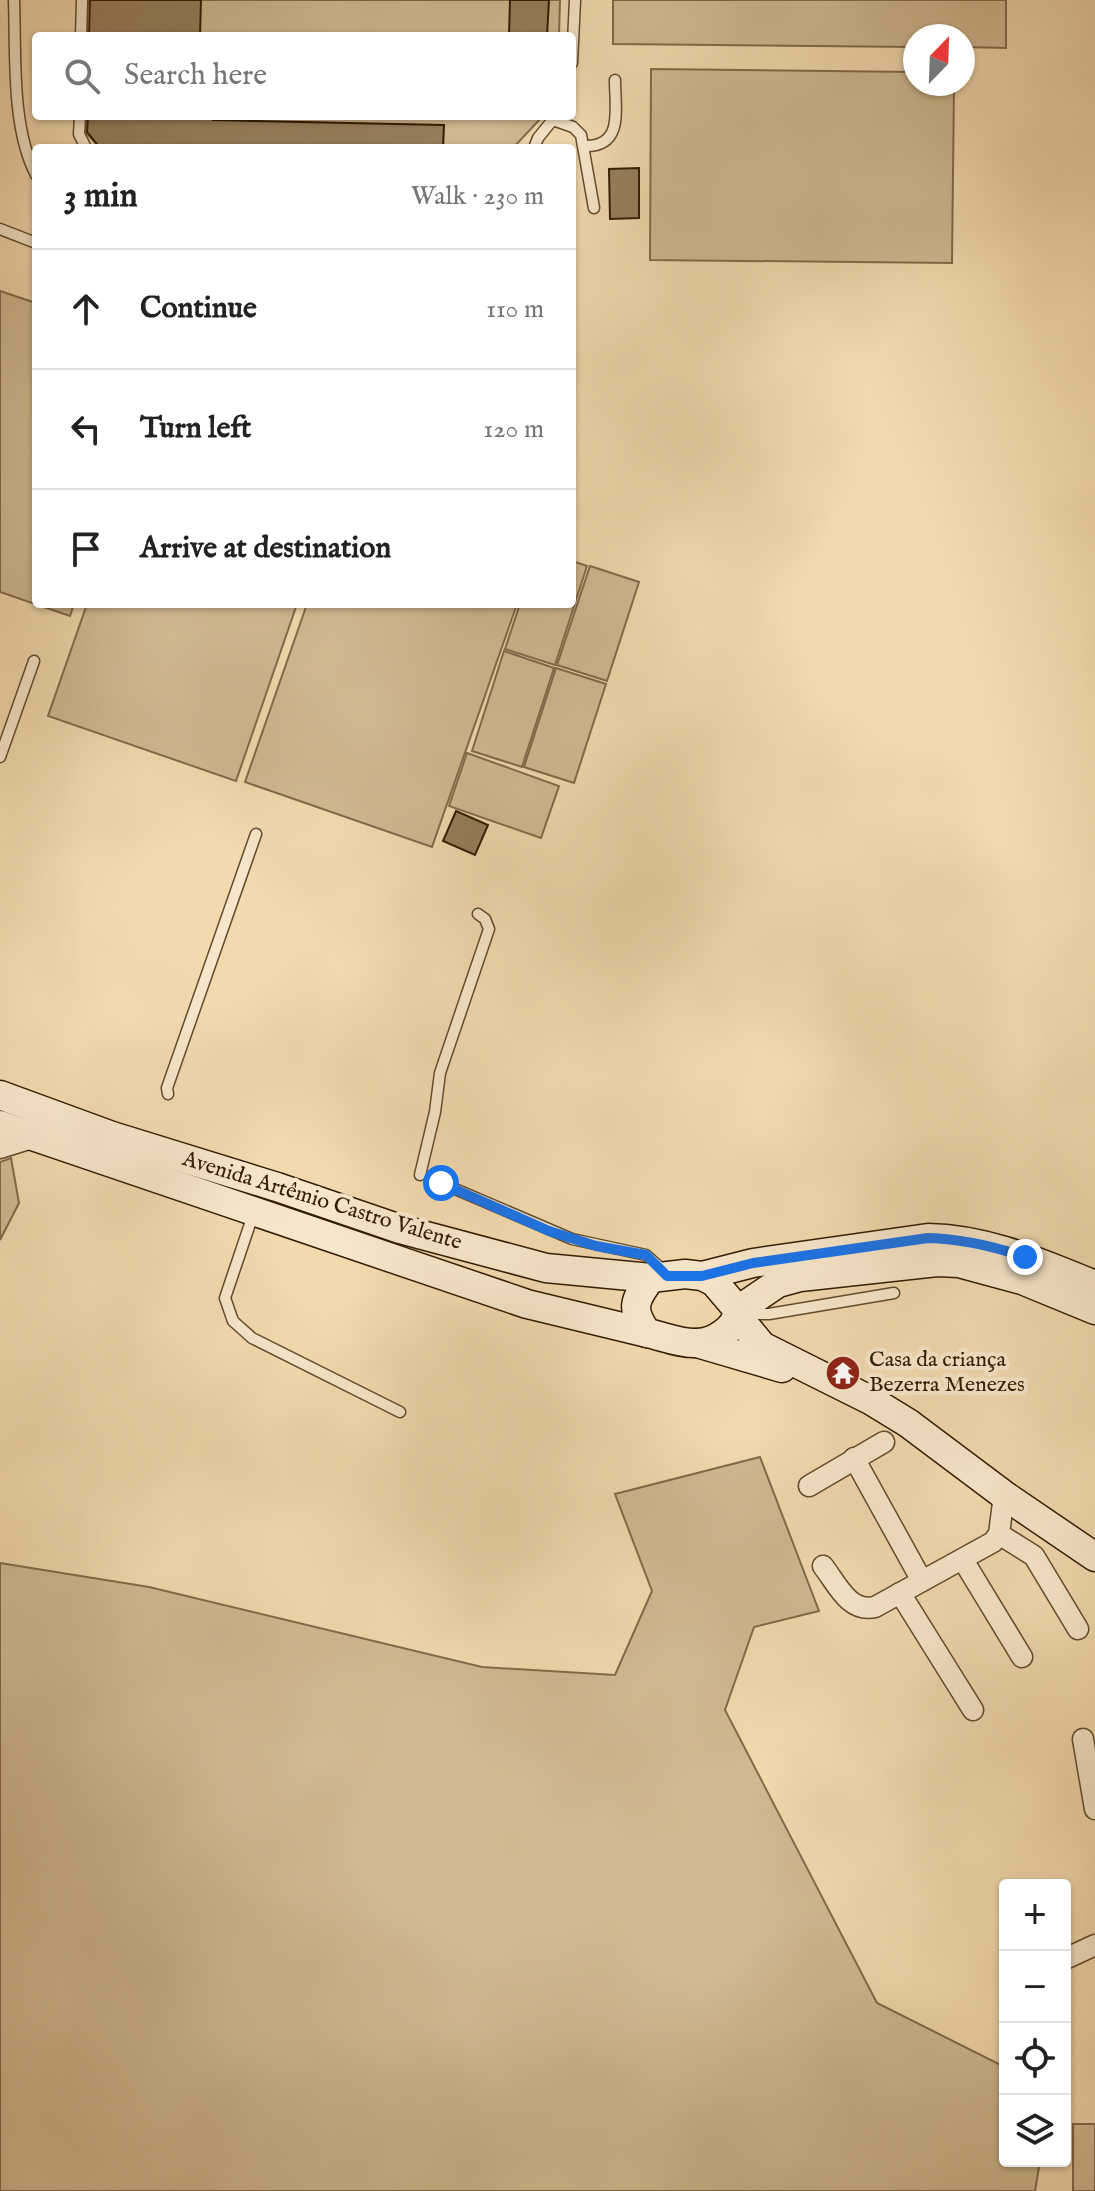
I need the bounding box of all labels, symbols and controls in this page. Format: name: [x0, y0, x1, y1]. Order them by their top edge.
north arrow: [903, 24, 975, 96]
search box: [32, 32, 576, 120]
icon: search: [60, 54, 104, 98]
text: Search here: [124, 57, 267, 95]
text: 3 min: [64, 175, 138, 218]
text: Walk · 230 m: [411, 180, 544, 213]
icon: ahead: [64, 287, 108, 331]
text: Continue: [140, 290, 257, 328]
text: 110 m: [486, 293, 544, 326]
icon: left: [64, 407, 108, 451]
text: Turn left: [140, 410, 251, 448]
text: 120 m: [484, 413, 544, 446]
icon: arrive: [64, 527, 108, 571]
text: Arrive at destination: [140, 530, 391, 568]
street label: Avenida Artêmio Castro Valente: [178, 1145, 465, 1257]
route start: [423, 1165, 459, 1201]
route end: [1007, 1239, 1043, 1275]
place label: Casa da criança Bezerra Menezes: [869, 1346, 1025, 1399]
temple icon: Casa da criança Bezerra Menezes: [824, 1354, 862, 1392]
map controls: [999, 1879, 1071, 2167]
button: +: [999, 1879, 1071, 1951]
button: −: [999, 1951, 1071, 2023]
button: locate: [999, 2023, 1071, 2095]
button: layers: [999, 2095, 1071, 2167]

